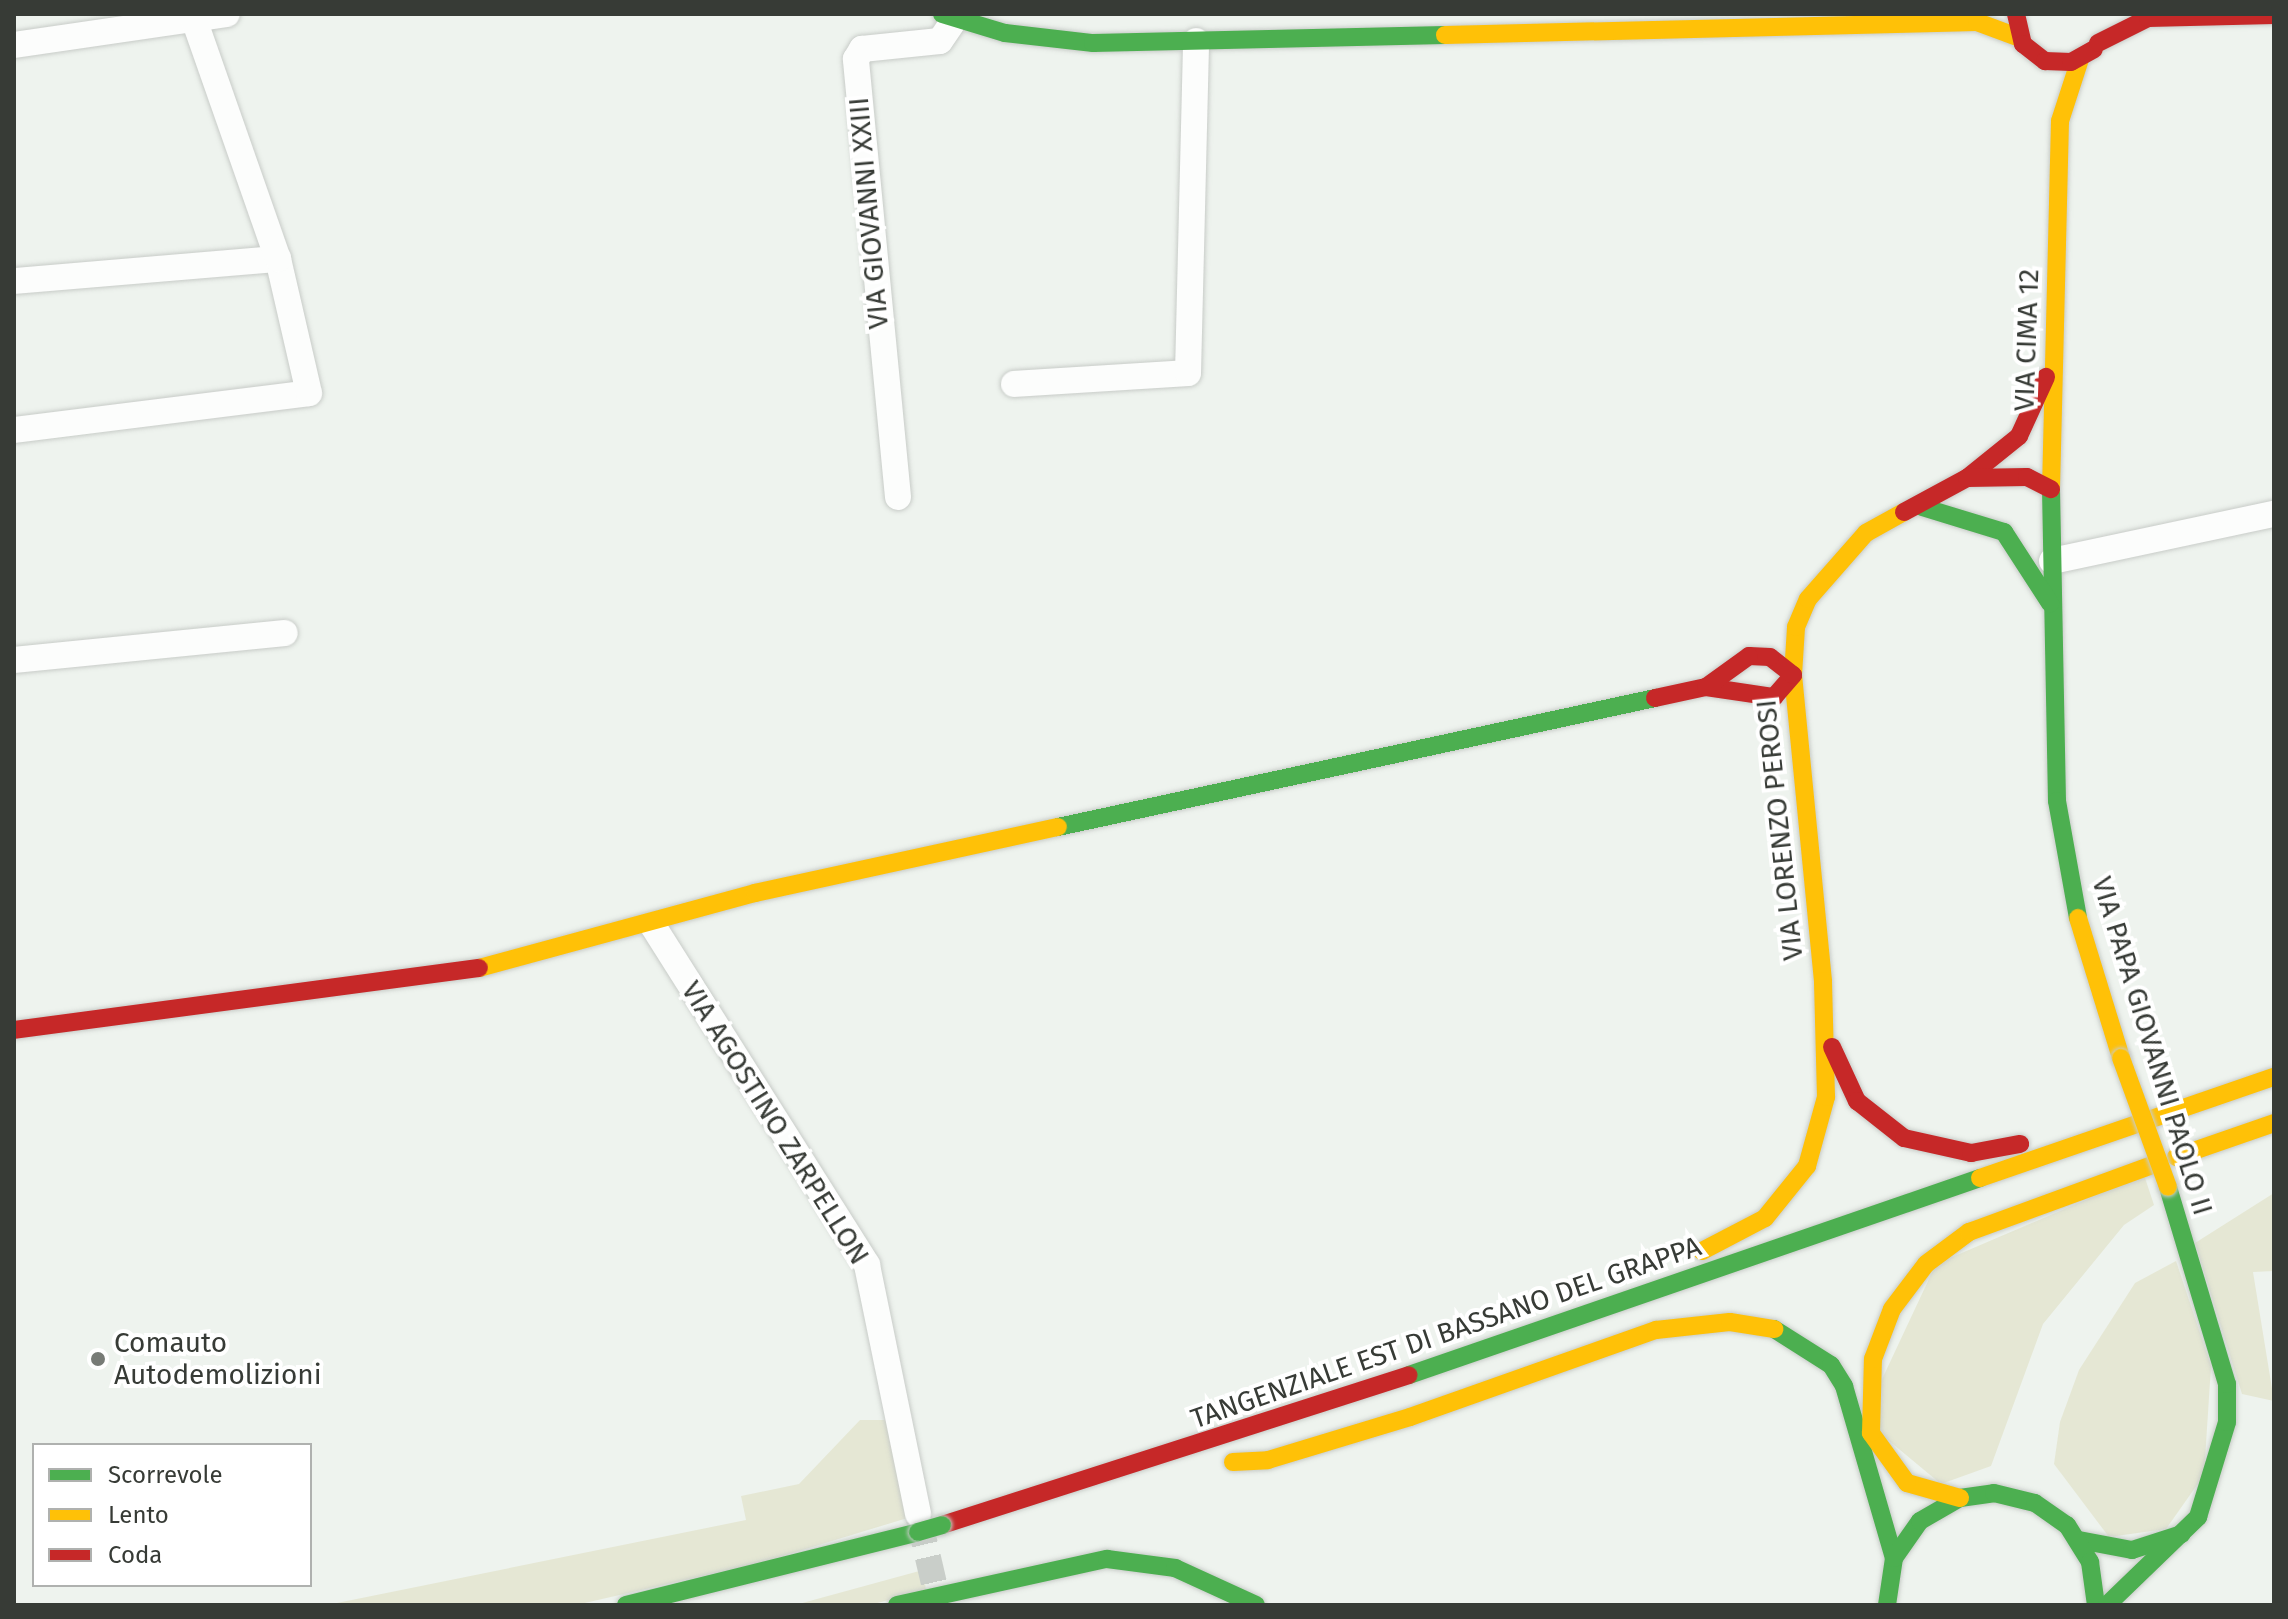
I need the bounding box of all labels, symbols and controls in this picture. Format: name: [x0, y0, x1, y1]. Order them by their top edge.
street label: VIA GIOVANNI XXIII: [842, 96, 896, 330]
street label: VIA CIMA 12: [2008, 268, 2046, 412]
street label: VIA LORENZO PEROSI: [1750, 698, 1810, 962]
street label: VIA PAPA GIOVANNI PAOLO II: [2084, 873, 2220, 1219]
street label: VIA AGOSTINO ZARPELLON: [674, 975, 876, 1271]
street label: TANGENZIALE EST DI BASSANO DEL GRAPPA: [1187, 1230, 1705, 1436]
place label: Comauto Autodemolizioni: [114, 1326, 322, 1392]
marker: Comauto Autodemolizioni: [89, 1350, 107, 1368]
legend: [32, 1443, 312, 1587]
text: Scorrevole: [108, 1461, 223, 1489]
text: Lento: [108, 1501, 169, 1529]
text: Coda: [108, 1541, 162, 1569]

